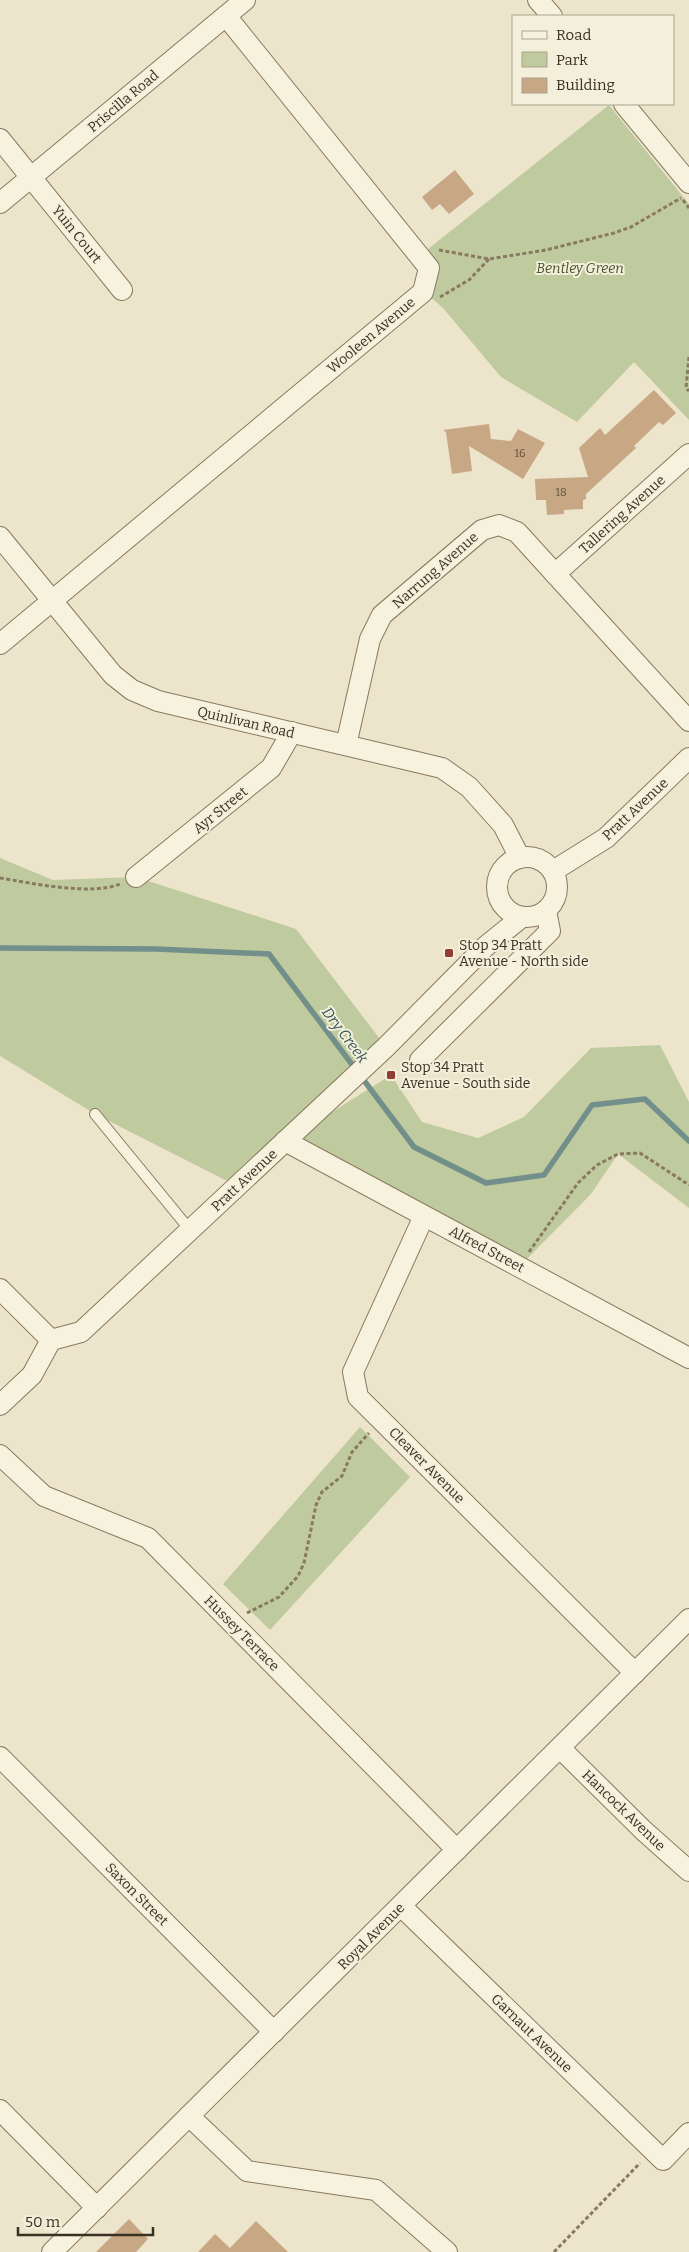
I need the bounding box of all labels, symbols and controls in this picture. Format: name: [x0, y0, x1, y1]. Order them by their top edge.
legend: [512, 15, 674, 105]
text: Road: [556, 26, 591, 44]
text: Park: [556, 51, 588, 69]
street label: Priscilla Road: [84, 67, 162, 136]
text: Building: [556, 76, 615, 94]
street label: Yuin Court: [48, 202, 105, 267]
park label: Bentley Green: [536, 260, 624, 277]
street label: Wooleen Avenue: [324, 294, 419, 377]
house number: 16: [515, 447, 525, 460]
street label: Tallering Avenue: [576, 471, 669, 557]
house number: 18: [555, 486, 567, 499]
street label: Narrung Avenue: [389, 529, 482, 612]
street label: Quinlivan Road: [196, 703, 296, 742]
street label: Pratt Avenue: [599, 775, 672, 844]
street label: Ayr Street: [190, 783, 251, 837]
place label: Stop 34 Pratt Avenue - North side: [459, 937, 589, 970]
marker: Stop 34 Pratt Avenue - North side: [443, 947, 455, 959]
water label: Dry Creek: [318, 1003, 372, 1067]
place label: Stop 34 Pratt Avenue - South side: [401, 1059, 530, 1092]
marker: Stop 34 Pratt Avenue - South side: [385, 1069, 397, 1081]
street label: Pratt Avenue: [208, 1146, 281, 1215]
street label: Alfred Street: [446, 1222, 527, 1276]
street label: Cleaver Avenue: [385, 1424, 468, 1507]
street label: Hussey Terrace: [200, 1592, 283, 1675]
street label: Hancock Avenue: [578, 1766, 669, 1854]
street label: Saxon Street: [102, 1859, 172, 1929]
street label: Royal Avenue: [334, 1899, 408, 1973]
street label: Garnaut Avenue: [488, 1990, 576, 2076]
scale bar: [18, 2204, 152, 2236]
text: 50 m: [25, 2213, 61, 2231]

